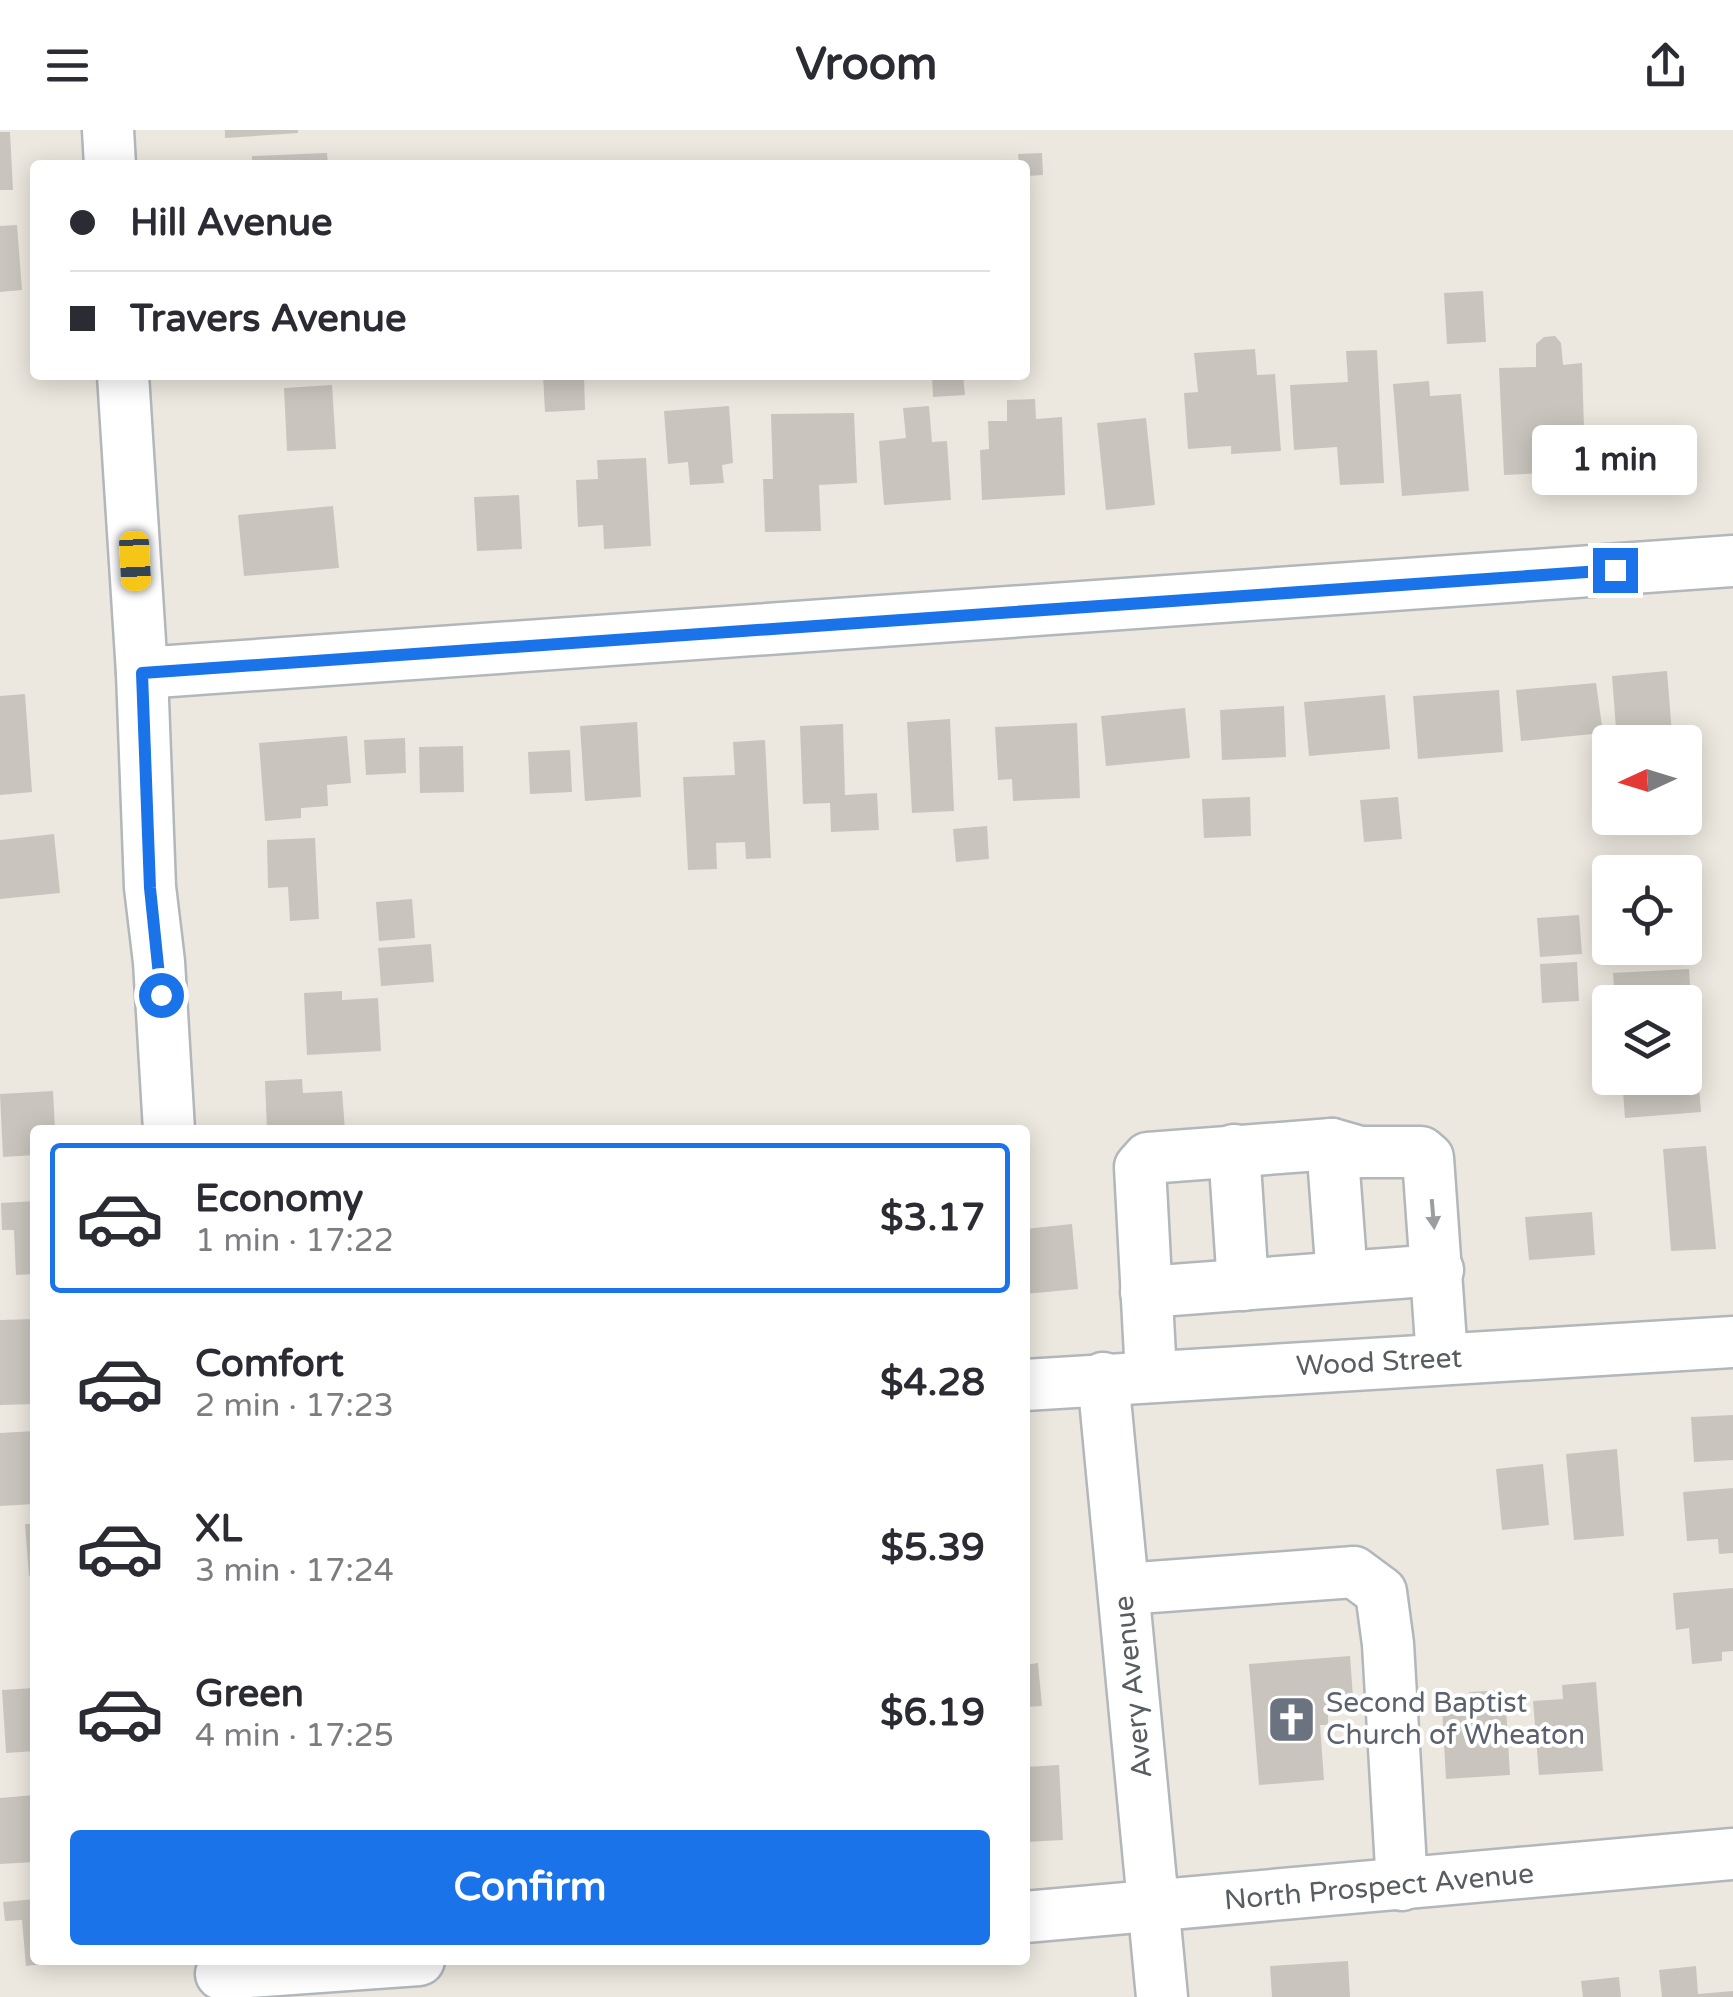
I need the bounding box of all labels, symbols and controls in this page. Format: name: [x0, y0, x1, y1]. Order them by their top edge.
icon: menu: [40, 38, 95, 93]
text: Vroom: [796, 38, 937, 92]
icon: share: [1638, 38, 1693, 93]
text: Hill Avenue: [130, 200, 333, 246]
text: Travers Avenue: [130, 296, 407, 342]
callout: 1 min: [1532, 425, 1698, 495]
text: 1 min: [1572, 441, 1657, 479]
car: [118, 530, 152, 592]
route end: [1593, 548, 1638, 593]
north arrow: [1592, 725, 1702, 835]
map controls: [1592, 725, 1702, 1095]
button: locate: [1592, 855, 1702, 965]
route start: [139, 973, 184, 1018]
button: layers: [1592, 985, 1702, 1095]
icon: car: [75, 1173, 165, 1263]
text: Economy: [195, 1176, 363, 1222]
text: $3.17: [880, 1195, 985, 1241]
one-way arrow: [1426, 1198, 1442, 1230]
text: 1 min · 17:22: [195, 1222, 394, 1260]
icon: car: [75, 1338, 165, 1428]
text: Comfort: [195, 1341, 344, 1387]
street label: Wood Street: [1295, 1341, 1463, 1383]
text: $4.28: [880, 1360, 985, 1406]
text: 2 min · 17:23: [195, 1387, 394, 1425]
icon: car: [75, 1503, 165, 1593]
text: XL: [195, 1506, 242, 1552]
text: $5.39: [880, 1525, 985, 1571]
text: 3 min · 17:24: [195, 1552, 394, 1590]
street label: Avery Avenue: [1106, 1594, 1160, 1780]
icon: car: [75, 1668, 165, 1758]
text: Green: [195, 1671, 304, 1717]
place label: Second Baptist Church of Wheaton: [1326, 1686, 1585, 1752]
text: $6.19: [880, 1690, 985, 1736]
church icon: Second Baptist Church of Wheaton: [1265, 1693, 1317, 1745]
text: 4 min · 17:25: [195, 1717, 394, 1755]
button: Confirm: [70, 1830, 990, 1945]
street label: North Prospect Avenue: [1223, 1857, 1535, 1917]

